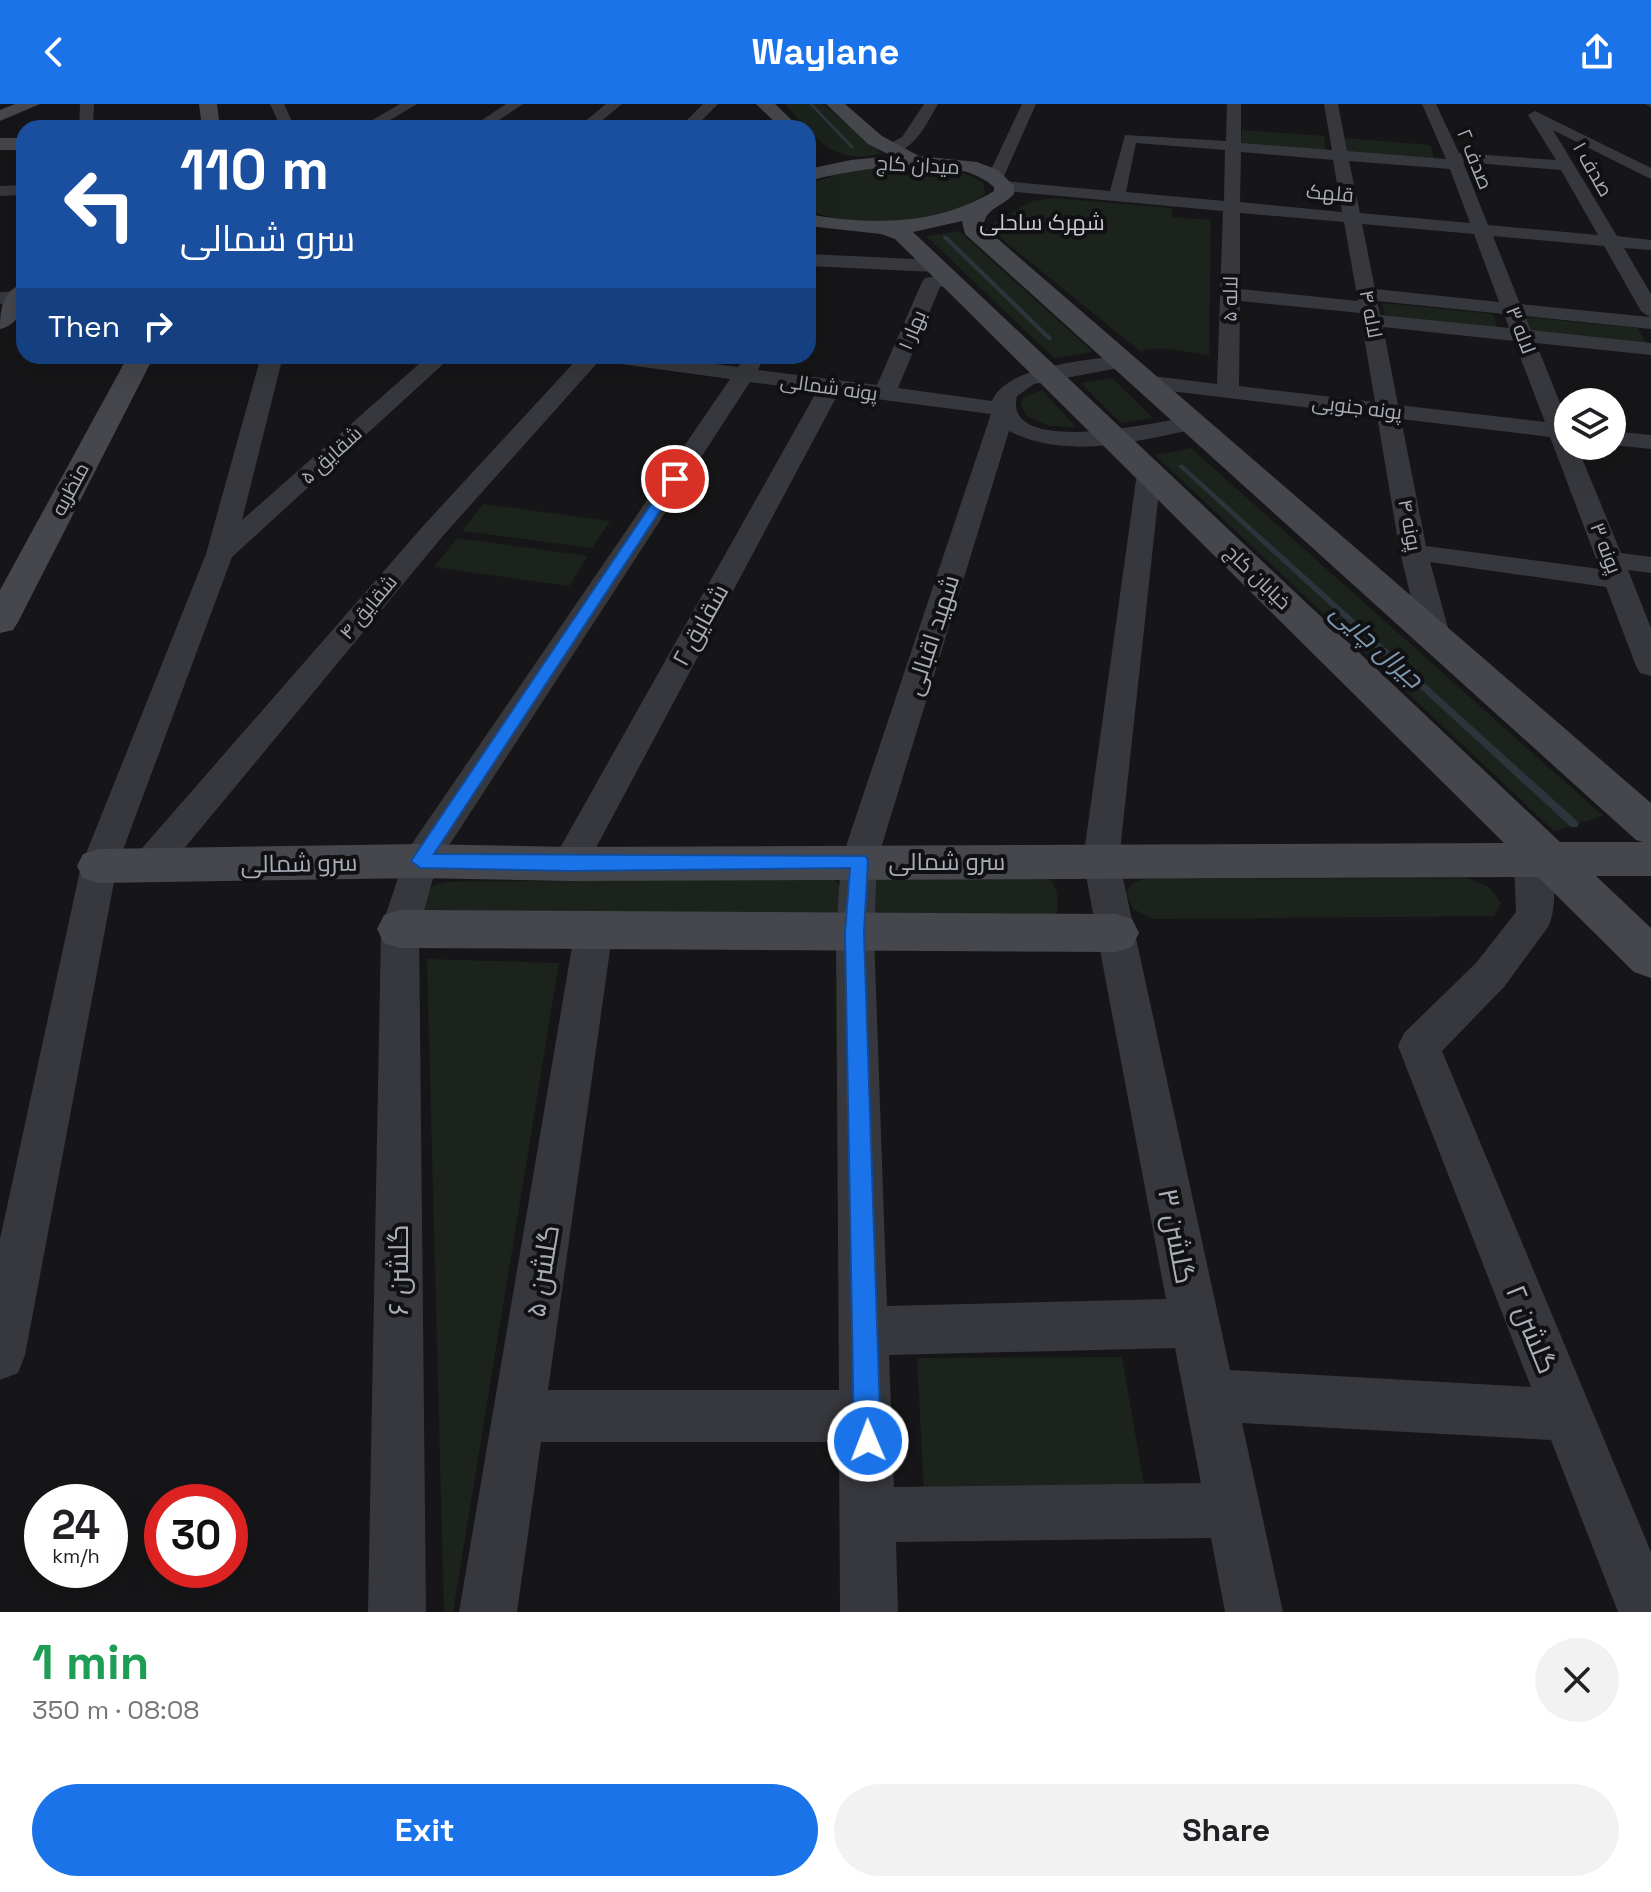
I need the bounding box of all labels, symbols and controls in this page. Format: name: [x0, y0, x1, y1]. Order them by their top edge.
text: Waylane: [752, 29, 899, 75]
icon: back: [32, 30, 76, 74]
icon: share: [1575, 30, 1619, 74]
street label: صدف ۲: [1451, 125, 1499, 193]
text: 110 m: [180, 134, 329, 205]
street label: صدف ۱: [1567, 137, 1619, 201]
street label: میدان کاج: [876, 150, 960, 181]
icon: left: [48, 152, 152, 256]
street label: قلهک: [1305, 178, 1355, 208]
district label: شهرک ساحلی: [979, 208, 1105, 236]
text: سرو شمالی: [180, 216, 355, 262]
street label: لاله ۵: [1217, 276, 1243, 322]
street label: لاله ۴: [1354, 288, 1388, 340]
street label: لاله ۳: [1500, 303, 1542, 357]
icon: right: [136, 304, 180, 348]
street label: بهار ۱: [892, 306, 932, 354]
text: Then: [48, 307, 120, 346]
street label: پونه شمالی: [779, 367, 880, 407]
map controls: [1554, 388, 1626, 460]
button: layers: [1554, 388, 1626, 460]
street label: پونه جنوبی: [1311, 389, 1404, 425]
street label: شقایق ۵: [295, 420, 367, 490]
pin: [641, 445, 709, 513]
icon: arrive: [653, 457, 697, 501]
street label: منظریه: [45, 458, 95, 520]
street label: پونه ۴: [1392, 497, 1428, 554]
street label: پونه ۳: [1584, 519, 1628, 578]
street label: خیابان کاج: [1219, 539, 1297, 616]
street label: شقایق ۴: [333, 569, 403, 645]
street label: شهید اقبالی: [898, 571, 966, 699]
street label: شقایق ۲: [665, 579, 735, 671]
water label: جیرال چایی: [1324, 595, 1431, 696]
street label: سرو شمالی: [240, 846, 358, 880]
street label: سرو شمالی: [889, 846, 1005, 877]
street label: گلشن ۳: [1150, 1185, 1204, 1287]
street label: گلشن ۵: [517, 1222, 567, 1320]
street label: گلشن ۶: [380, 1224, 416, 1316]
street label: گلشن ۲: [1498, 1279, 1566, 1379]
position arrow: [826, 1399, 910, 1483]
speed limit sign: 30: [144, 1484, 248, 1588]
text: 24: [52, 1500, 100, 1551]
text: km/h: [52, 1543, 100, 1569]
text: 1 min: [32, 1632, 149, 1693]
button: close: [1535, 1638, 1619, 1722]
text: 350 m · 08:08: [32, 1693, 200, 1727]
button: Exit: [32, 1784, 818, 1876]
button: Share: [834, 1784, 1619, 1876]

